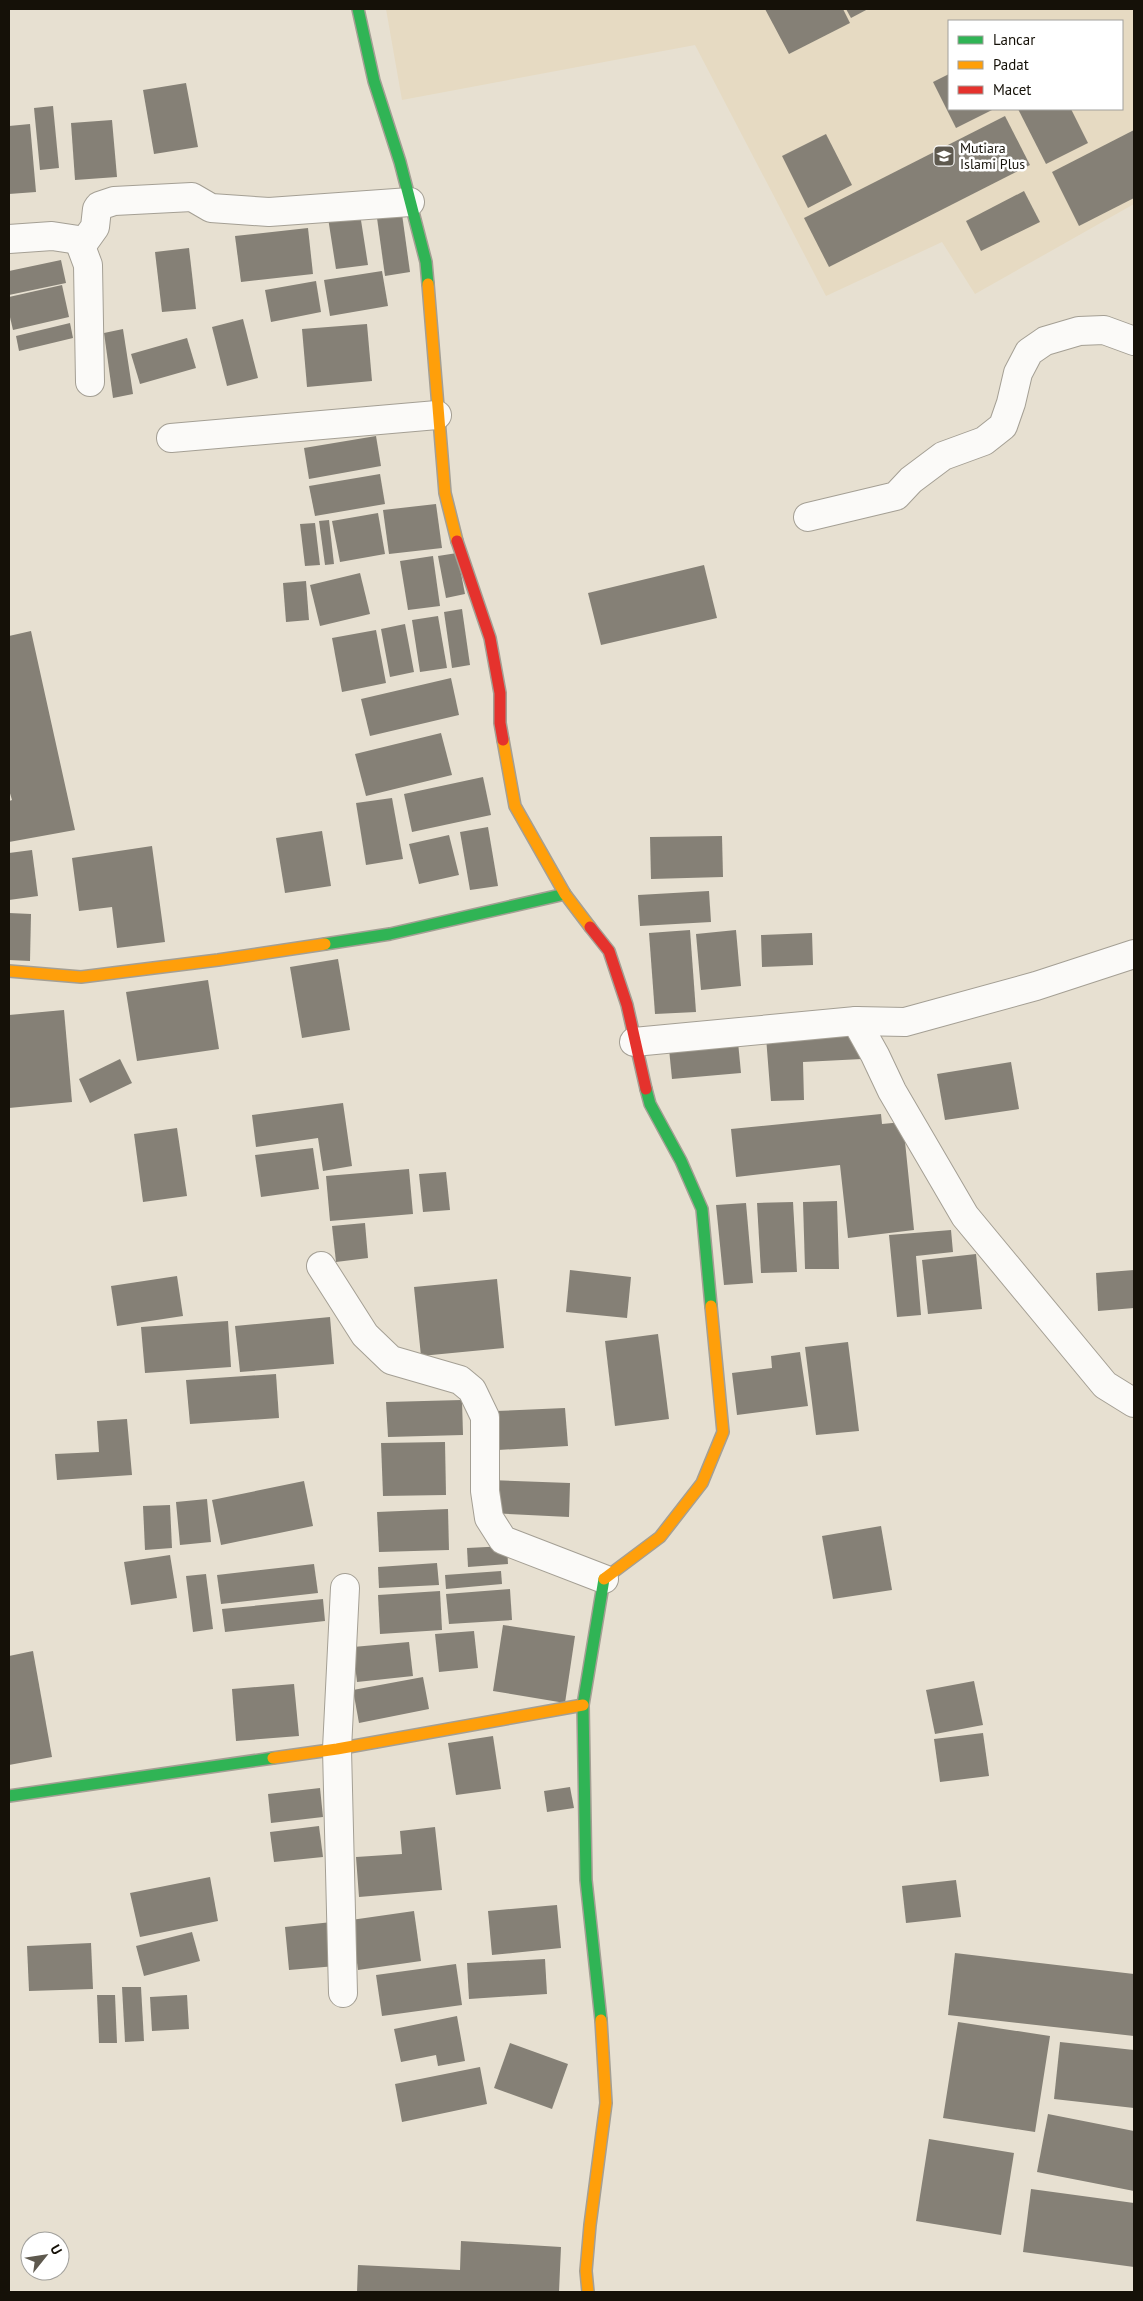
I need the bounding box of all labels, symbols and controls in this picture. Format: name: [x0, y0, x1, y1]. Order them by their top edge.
legend: [948, 20, 1123, 110]
text: Lancar: [993, 30, 1035, 49]
text: Padat: [993, 55, 1029, 74]
text: Macet: [993, 80, 1031, 99]
place label: Mutiara Islami Plus: [960, 139, 1025, 173]
school or university icon: Mutiara Islami Plus: [932, 144, 956, 168]
north arrow: [20, 2231, 70, 2281]
text: U: [46, 2241, 66, 2258]

